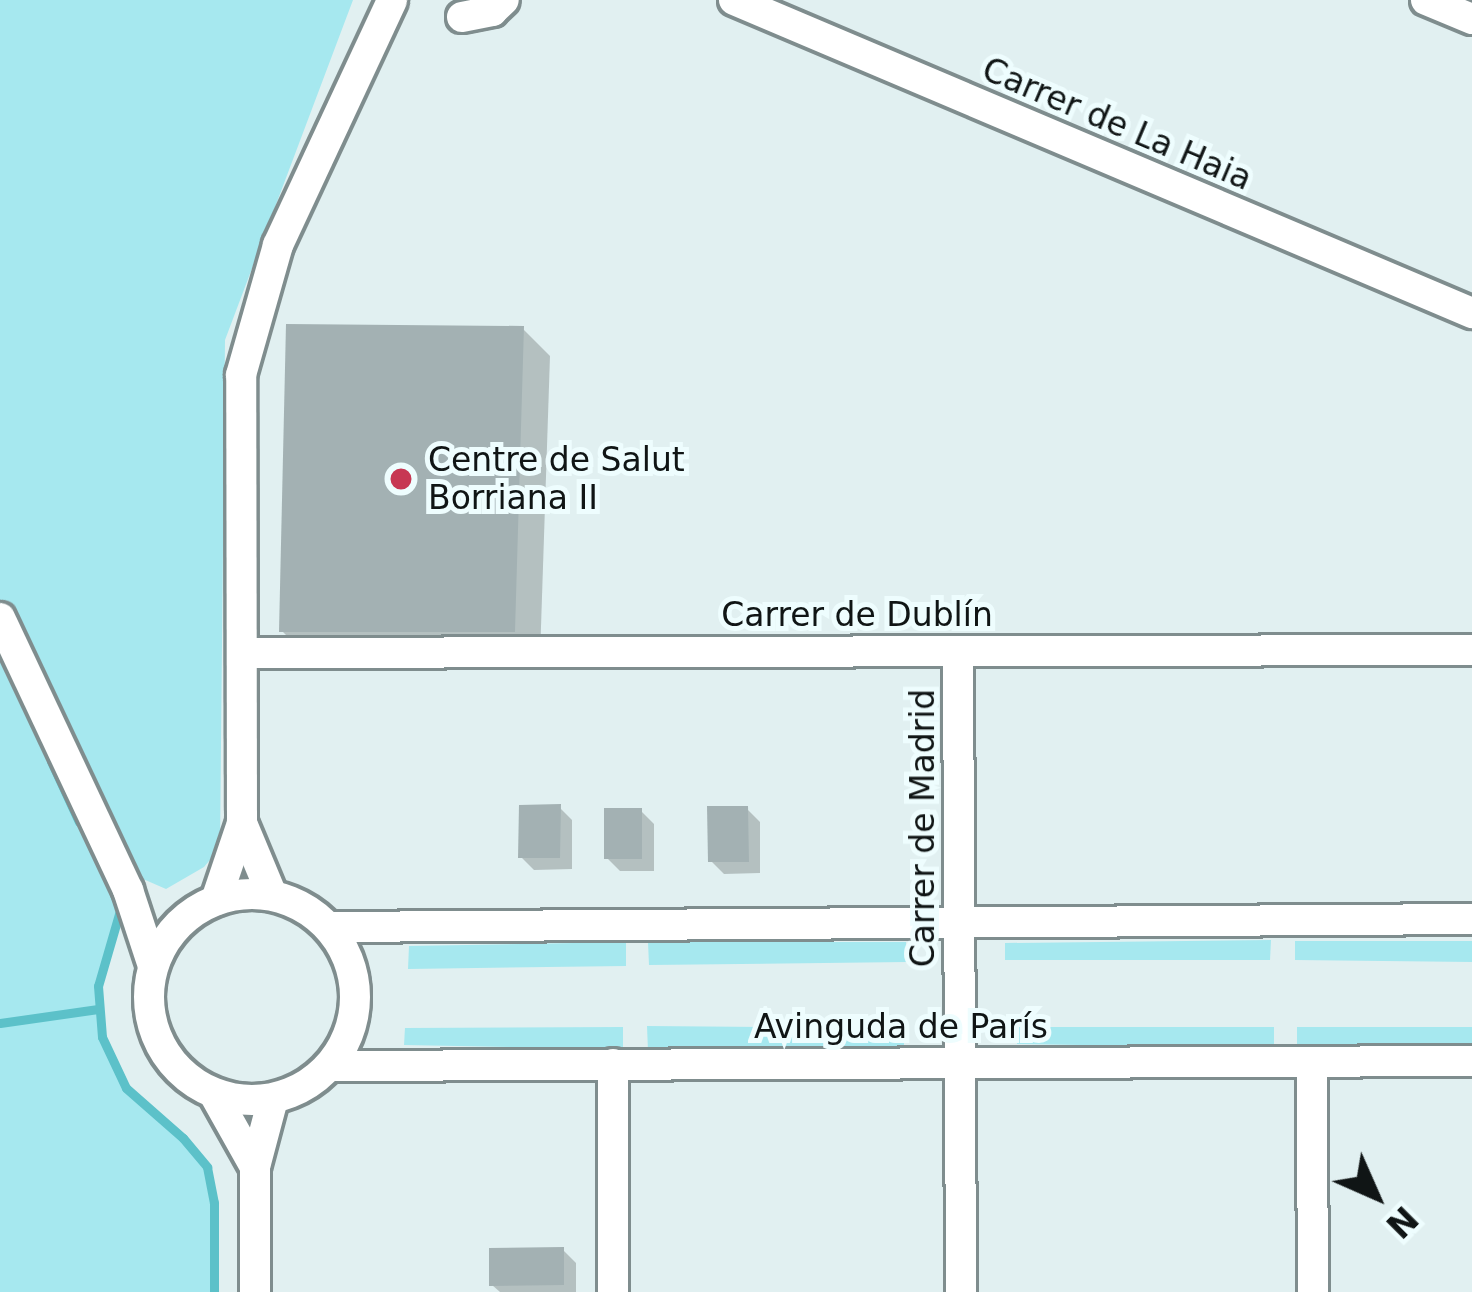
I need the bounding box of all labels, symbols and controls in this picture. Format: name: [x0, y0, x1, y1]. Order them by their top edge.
street label: Carrer de La Haia: [976, 49, 1258, 199]
place label: Centre de Salut Borriana II: [428, 440, 685, 518]
marker: Centre de Salut Borriana II: [385, 463, 417, 495]
street label: Carrer de Dublín: [721, 595, 993, 635]
street label: Carrer de Madrid: [903, 689, 943, 967]
street label: Avinguda de París: [754, 1007, 1048, 1047]
north arrow: [1316, 1136, 1436, 1256]
text: N: [1378, 1198, 1425, 1245]

